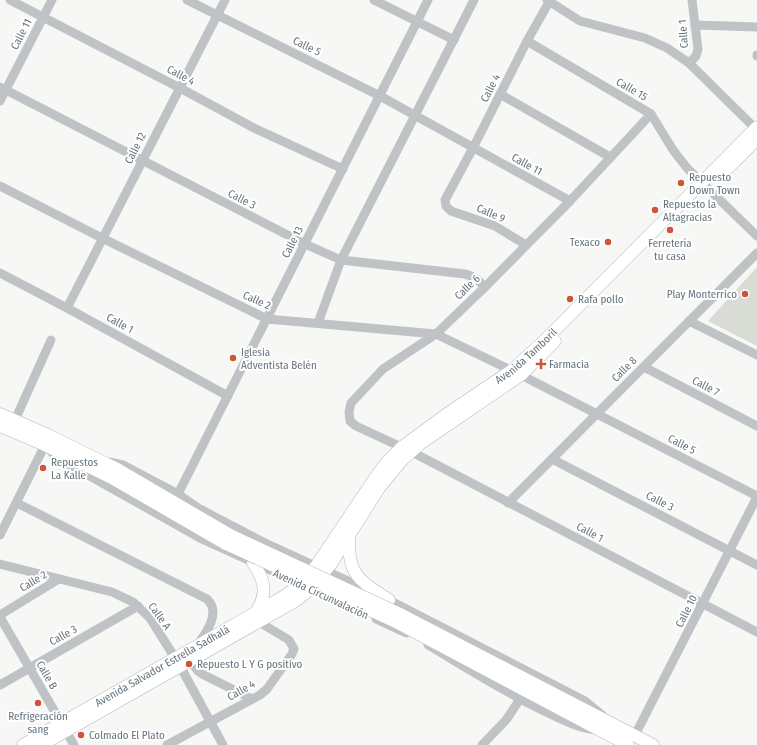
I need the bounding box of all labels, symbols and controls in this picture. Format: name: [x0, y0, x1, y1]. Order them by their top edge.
street label: Calle 11: [8, 17, 35, 52]
street label: Calle 1: [676, 19, 691, 49]
street label: Calle 5: [291, 34, 323, 59]
street label: Calle 4: [165, 63, 198, 89]
street label: Calle 4: [478, 71, 503, 104]
street label: Calle 15: [614, 75, 650, 104]
street label: Calle 12: [122, 130, 149, 166]
street label: Calle 11: [509, 151, 544, 178]
place label: Repuesto Down Town: [689, 171, 740, 197]
marker: Repuesto Down Town: [676, 178, 686, 188]
street label: Calle 3: [226, 187, 258, 212]
place label: Repuesto la Altagracias: [663, 198, 716, 224]
street label: Calle 9: [475, 202, 507, 225]
marker: Repuesto la Altagracias: [650, 205, 660, 215]
street label: Calle 13: [279, 224, 306, 260]
marker: Ferretería tu casa: [665, 225, 675, 235]
place label: Texaco: [570, 236, 600, 249]
marker: Texaco: [603, 237, 613, 247]
place label: Ferretería tu casa: [648, 237, 692, 263]
street label: Calle 6: [452, 272, 483, 302]
place label: Play Monterrico: [667, 288, 737, 301]
street label: Calle 2: [241, 289, 273, 312]
marker: Play Monterrico: [740, 289, 750, 299]
place label: Rafa pollo: [578, 293, 624, 306]
marker: Rafa pollo: [565, 294, 575, 304]
street label: Calle 1: [104, 311, 136, 336]
street label: Avenida Tamboril: [493, 326, 560, 387]
place label: Iglesia Adventista Belén: [241, 346, 317, 372]
marker: Iglesia Adventista Belén: [228, 353, 238, 363]
street label: Calle 8: [609, 354, 640, 385]
place label: Farmacia: [549, 358, 589, 371]
marker: Farmacia: [536, 359, 546, 369]
street label: Calle 7: [690, 374, 722, 399]
street label: Calle 5: [666, 432, 698, 457]
place label: Repuestos La Kalle: [51, 456, 98, 482]
marker: Repuestos La Kalle: [38, 463, 48, 473]
street label: Calle 3: [644, 489, 676, 514]
street label: Calle 1: [574, 520, 606, 545]
street label: Avenida Circunvalación: [271, 567, 371, 622]
street label: Calle 2: [17, 568, 49, 595]
street label: Calle 10: [673, 593, 700, 630]
street label: Calle A: [145, 600, 174, 633]
street label: Calle 3: [47, 623, 79, 648]
street label: Avenida Salvador Estrella Sadhalá: [93, 623, 232, 710]
place label: Repuesto L Y G positivo: [197, 658, 303, 671]
street label: Calle B: [33, 659, 60, 692]
marker: Repuesto L Y G positivo: [184, 659, 194, 669]
street label: Calle 4: [225, 677, 258, 704]
marker: Refrigeración sang: [33, 698, 43, 708]
place label: Refrigeración sang: [8, 710, 68, 736]
place label: Colmado El Plato: [89, 729, 165, 742]
marker: Colmado El Plato: [76, 730, 86, 740]

